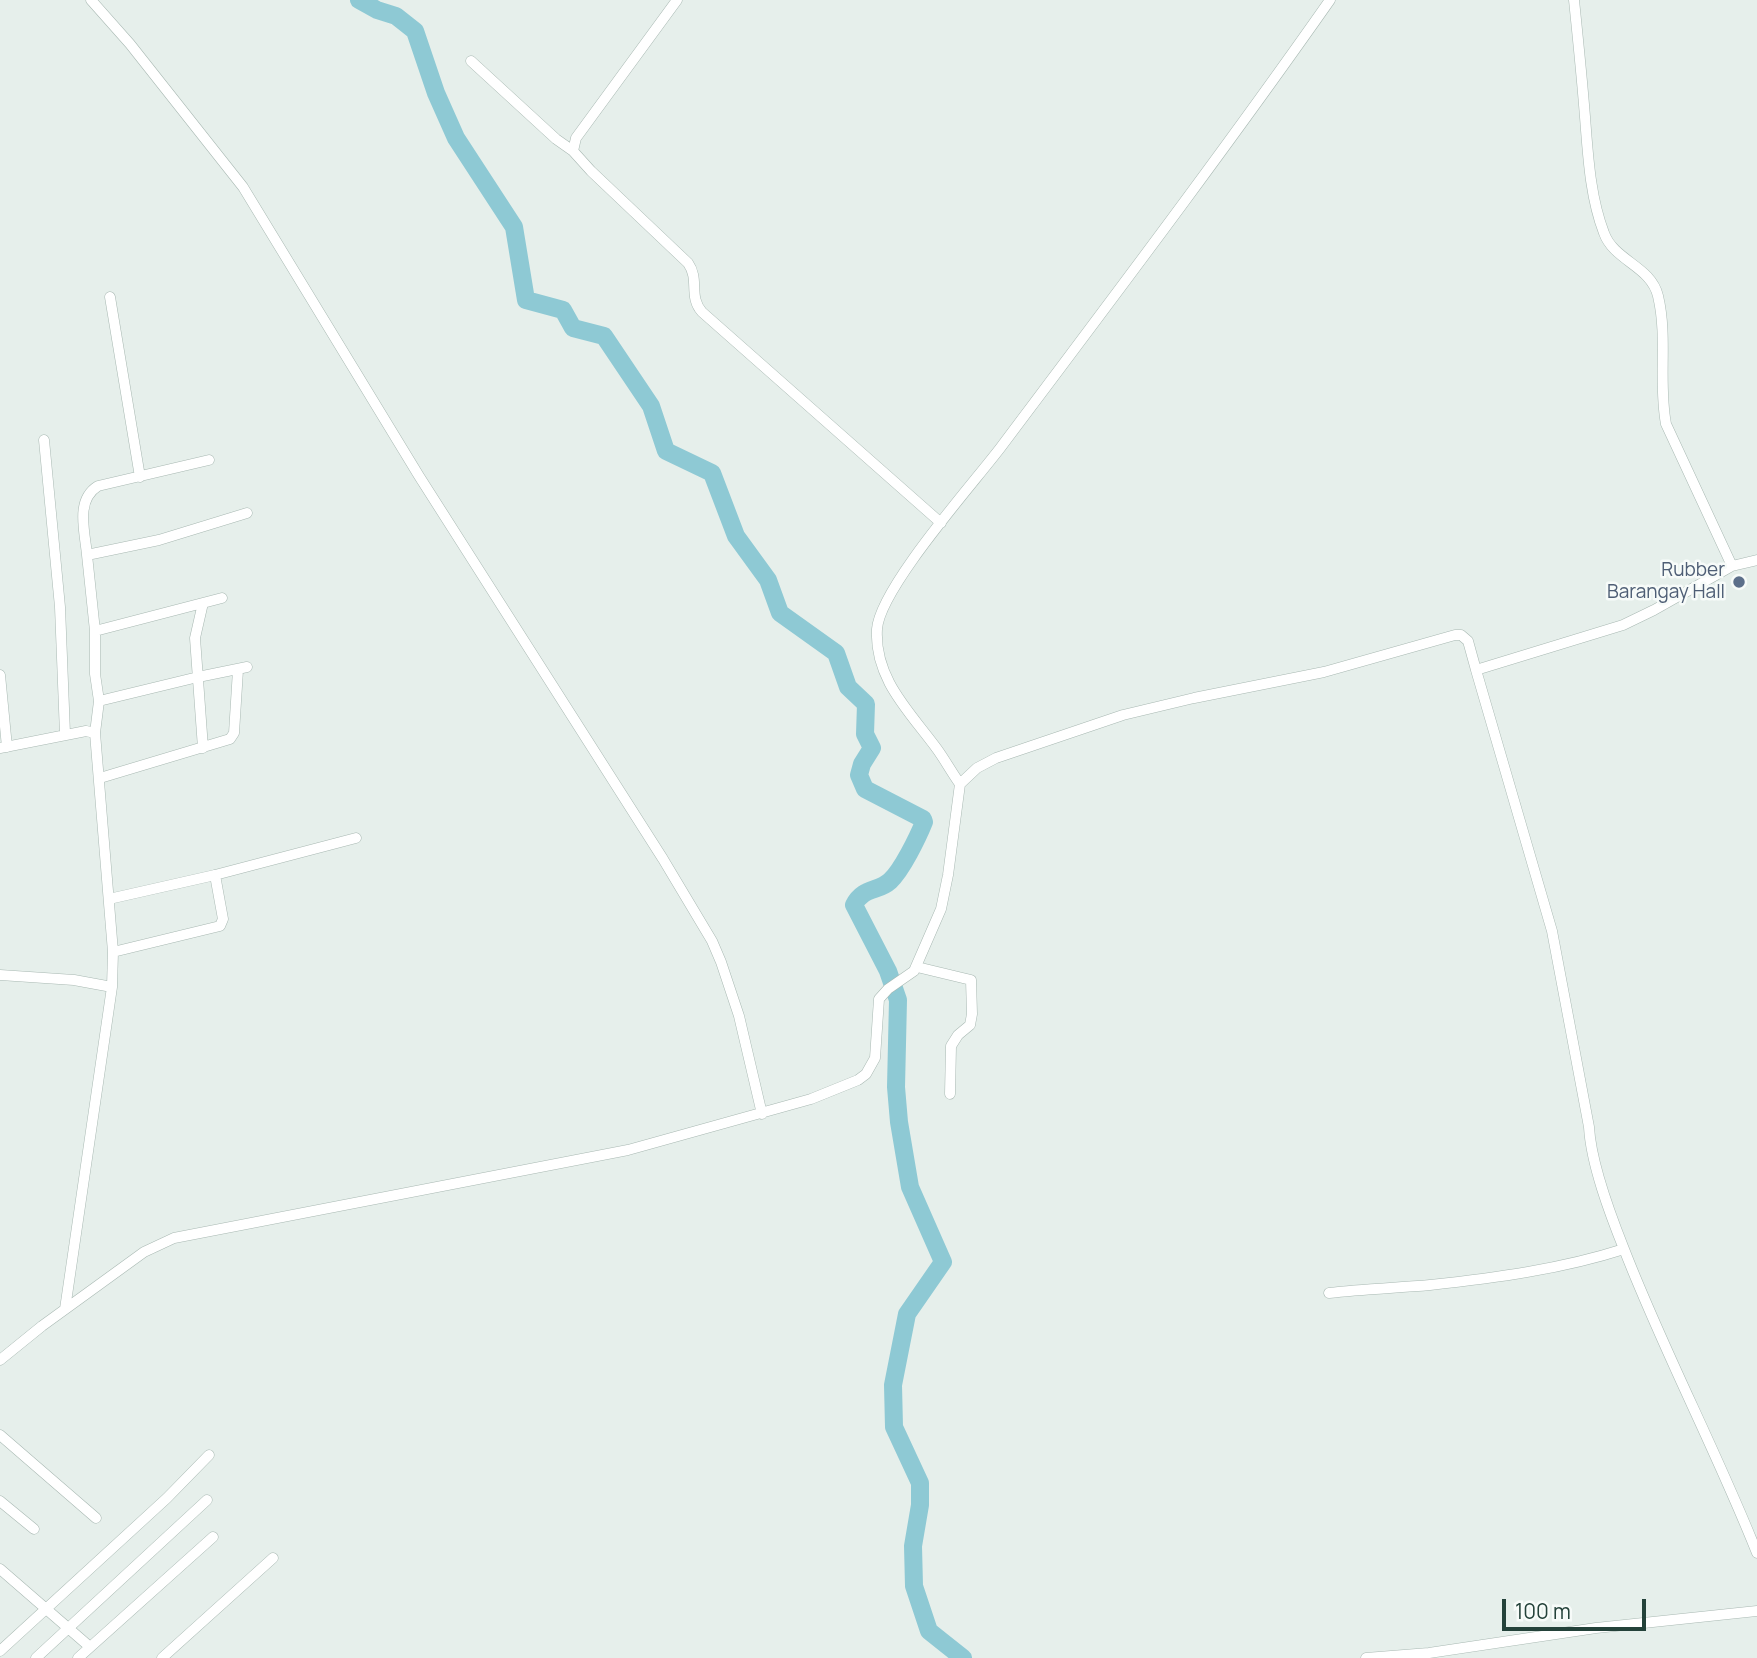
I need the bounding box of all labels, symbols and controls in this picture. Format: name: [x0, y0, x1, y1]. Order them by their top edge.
place label: Rubber Barangay Hall: [1607, 560, 1725, 604]
marker: Rubber Barangay Hall: [1731, 574, 1747, 590]
scale bar: [1505, 1584, 1648, 1628]
text: 100 m: [1515, 1597, 1571, 1625]

